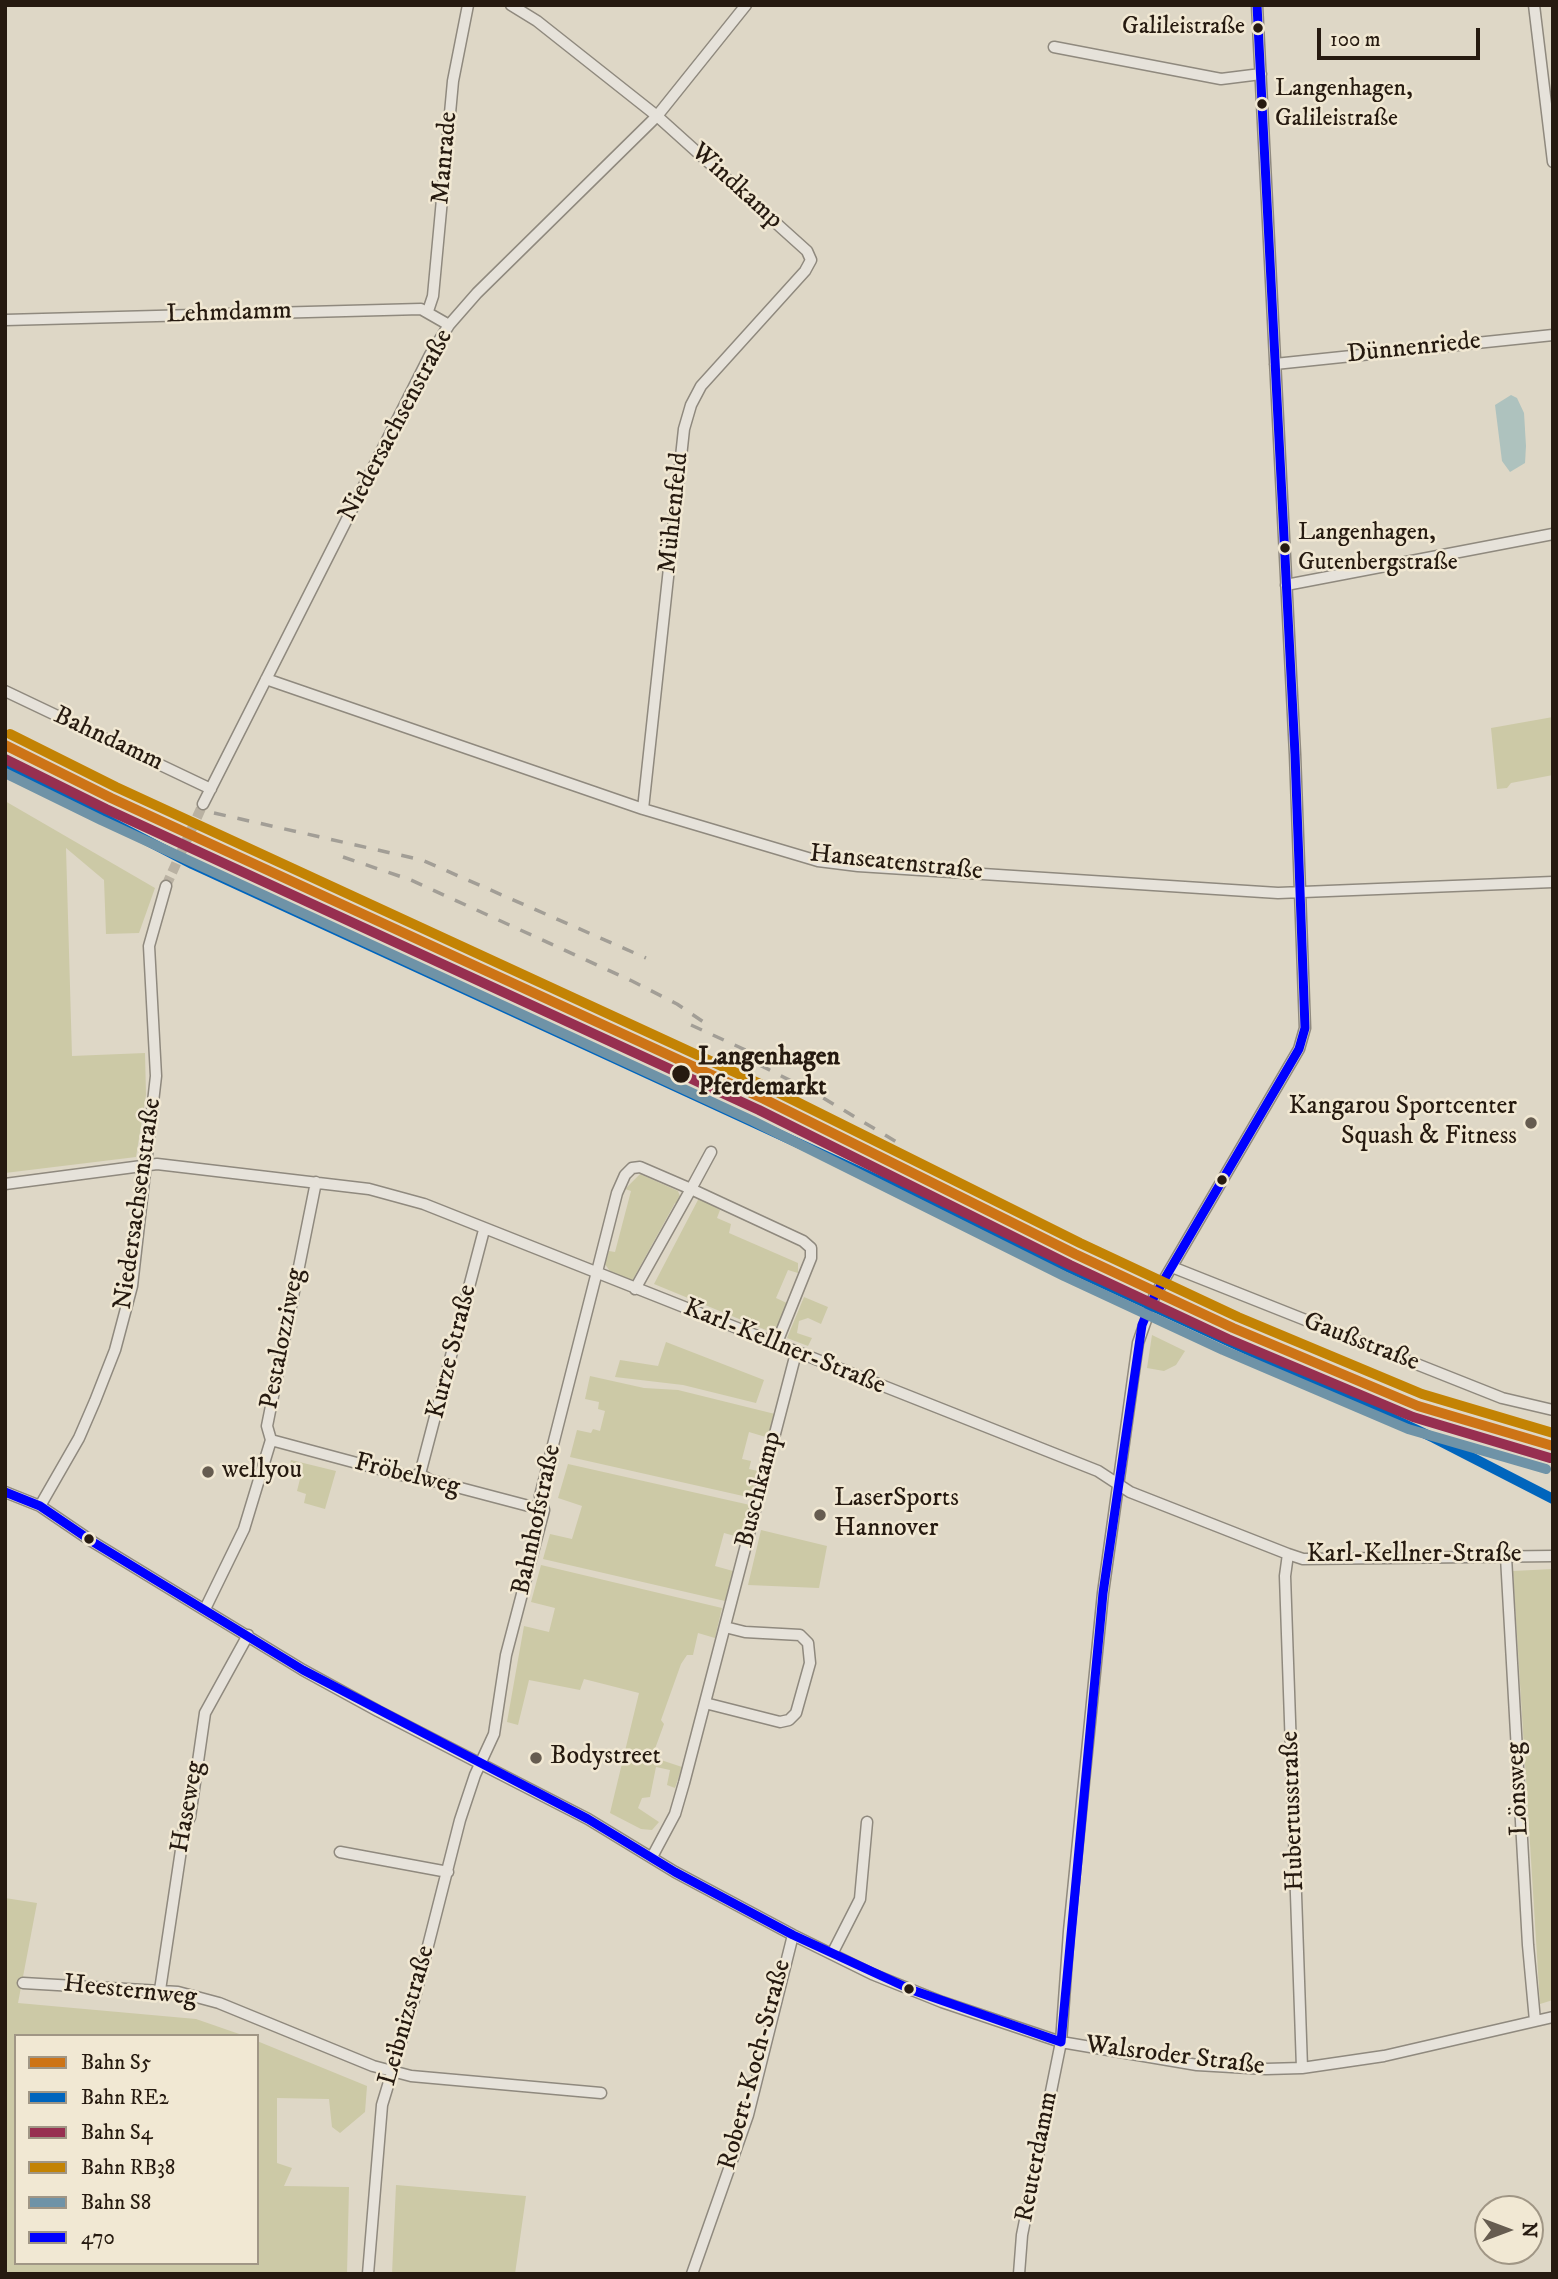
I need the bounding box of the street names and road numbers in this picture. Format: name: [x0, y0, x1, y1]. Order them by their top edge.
street label: Manrade: [426, 110, 466, 206]
street label: Windkamp: [683, 137, 789, 237]
street label: Lehmdamm: [166, 296, 292, 332]
street label: Niedersachsenstraße: [333, 324, 461, 528]
street label: Dünnenriede: [1346, 326, 1482, 372]
street label: Mühlenfeld: [653, 451, 697, 575]
street label: Bahndamm: [48, 701, 168, 779]
street label: Hanseatenstraße: [808, 839, 984, 889]
street label: Niedersachsenstraße: [109, 1096, 169, 1312]
street label: Pestalozziweg: [255, 1266, 313, 1412]
street label: Kurze Straße: [421, 1282, 485, 1422]
street label: Karl-Kellner-Straße: [678, 1293, 890, 1403]
street label: Gaußstraße: [1299, 1307, 1423, 1379]
street label: Buschkamp: [730, 1428, 790, 1552]
street label: Bahnhofstraße: [507, 1442, 569, 1598]
street label: Fröbelweg: [351, 1448, 463, 1504]
street label: Karl-Kellner-Straße: [1306, 1540, 1522, 1572]
street label: Hubertusstraße: [1276, 1730, 1312, 1892]
street label: Lönsweg: [1501, 1741, 1537, 1837]
street label: Haseweg: [166, 1759, 212, 1855]
street label: Leibnizstraße: [373, 1942, 443, 2090]
street label: Robert-Koch-Straße: [713, 1956, 799, 2174]
street label: Heesternweg: [62, 1969, 198, 2015]
street label: Walsroder Straße: [1084, 2031, 1266, 2083]
street label: Reuterdamm: [1010, 2089, 1066, 2225]

